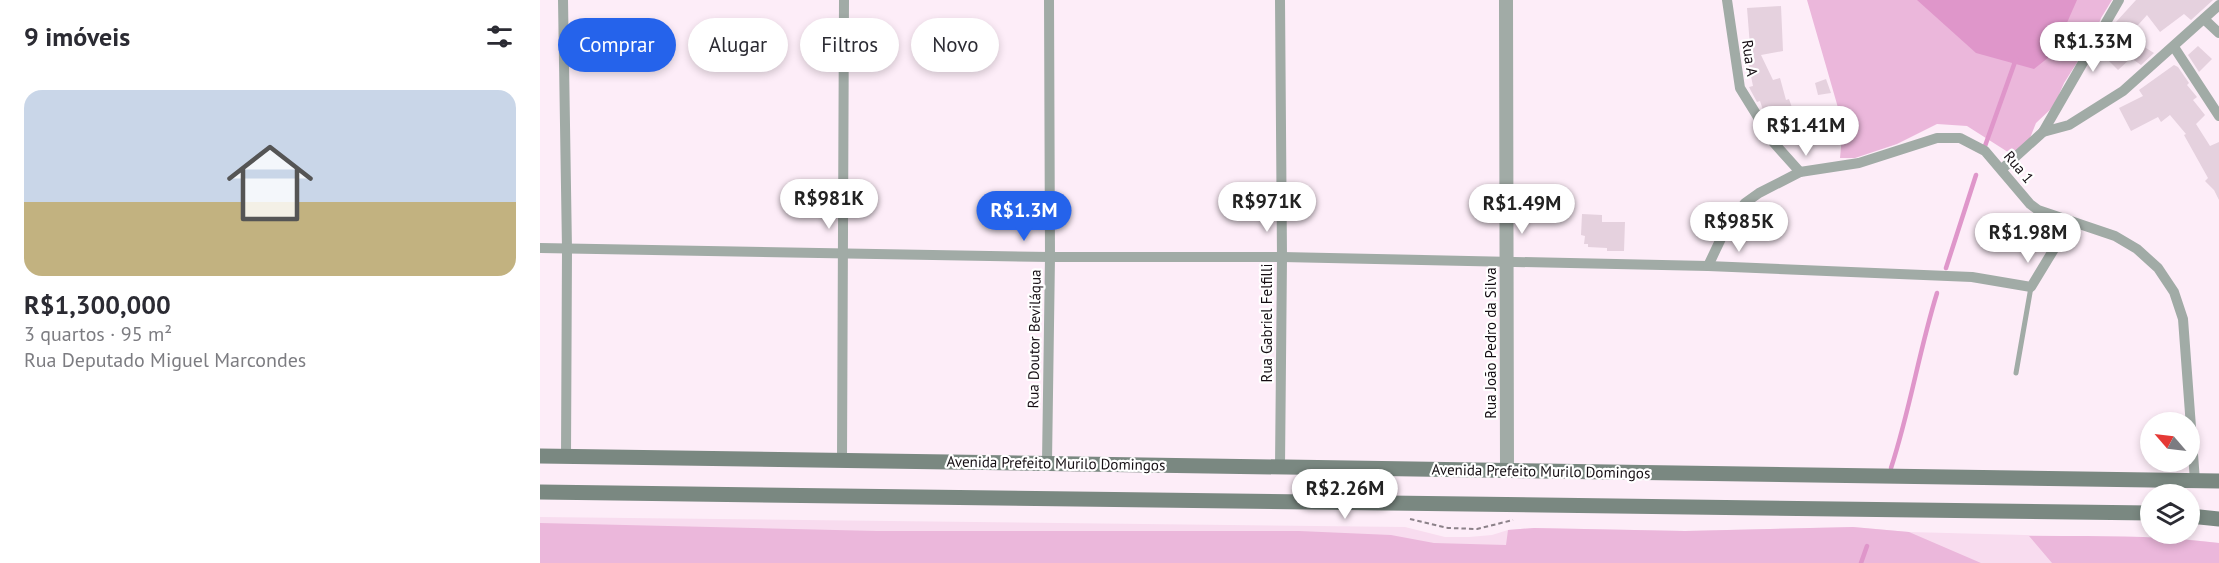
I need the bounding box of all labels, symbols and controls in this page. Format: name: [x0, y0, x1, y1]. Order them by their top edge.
chip: Comprar: [558, 18, 676, 72]
chip: Alugar: [688, 18, 788, 72]
chip: Filtros: [800, 18, 899, 72]
chip: Novo: [911, 18, 999, 72]
text: 9 imóveis: [24, 20, 130, 53]
icon: filters: [483, 20, 516, 53]
pin: R$1.33M: [2038, 22, 2148, 73]
text: R$1.33M: [2054, 28, 2132, 54]
street label: Rua A: [1738, 39, 1762, 78]
pin: R$1.41M: [1751, 106, 1861, 157]
text: R$1.41M: [1767, 112, 1845, 138]
icon: home: [216, 129, 324, 237]
street label: Rua 1: [2000, 147, 2038, 187]
pin: R$981K: [780, 179, 878, 230]
pin: R$971K: [1218, 182, 1316, 233]
pin: R$1.49M: [1467, 184, 1577, 235]
text: R$981K: [794, 185, 864, 211]
text: R$971K: [1232, 188, 1302, 214]
text: R$1.49M: [1483, 190, 1561, 216]
pin: R$1.3M: [975, 191, 1073, 242]
text: R$1.3M: [991, 197, 1057, 223]
pin: R$985K: [1690, 202, 1788, 253]
text: R$985K: [1704, 208, 1774, 234]
pin: R$1.98M: [1973, 213, 2083, 264]
text: R$1.98M: [1989, 219, 2067, 245]
street label: Rua Gabriel Felfilli: [1257, 264, 1276, 382]
street label: Rua João Pedro da Silva: [1481, 267, 1500, 419]
street label: Rua Doutor Beviláqua: [1023, 269, 1045, 409]
text: R$1,300,000: [24, 288, 171, 321]
text: 3 quartos · 95 m²: [24, 321, 172, 347]
text: Rua Deputado Miguel Marcondes: [24, 347, 306, 373]
north arrow: [2140, 412, 2200, 472]
map controls: [2140, 412, 2200, 544]
street label: Avenida Prefeito Murilo Domingos: [947, 452, 1165, 474]
street label: Avenida Prefeito Murilo Domingos: [1432, 460, 1650, 482]
pin: R$2.26M: [1290, 469, 1400, 520]
text: R$2.26M: [1306, 475, 1384, 501]
button: layers: [2140, 484, 2200, 544]

